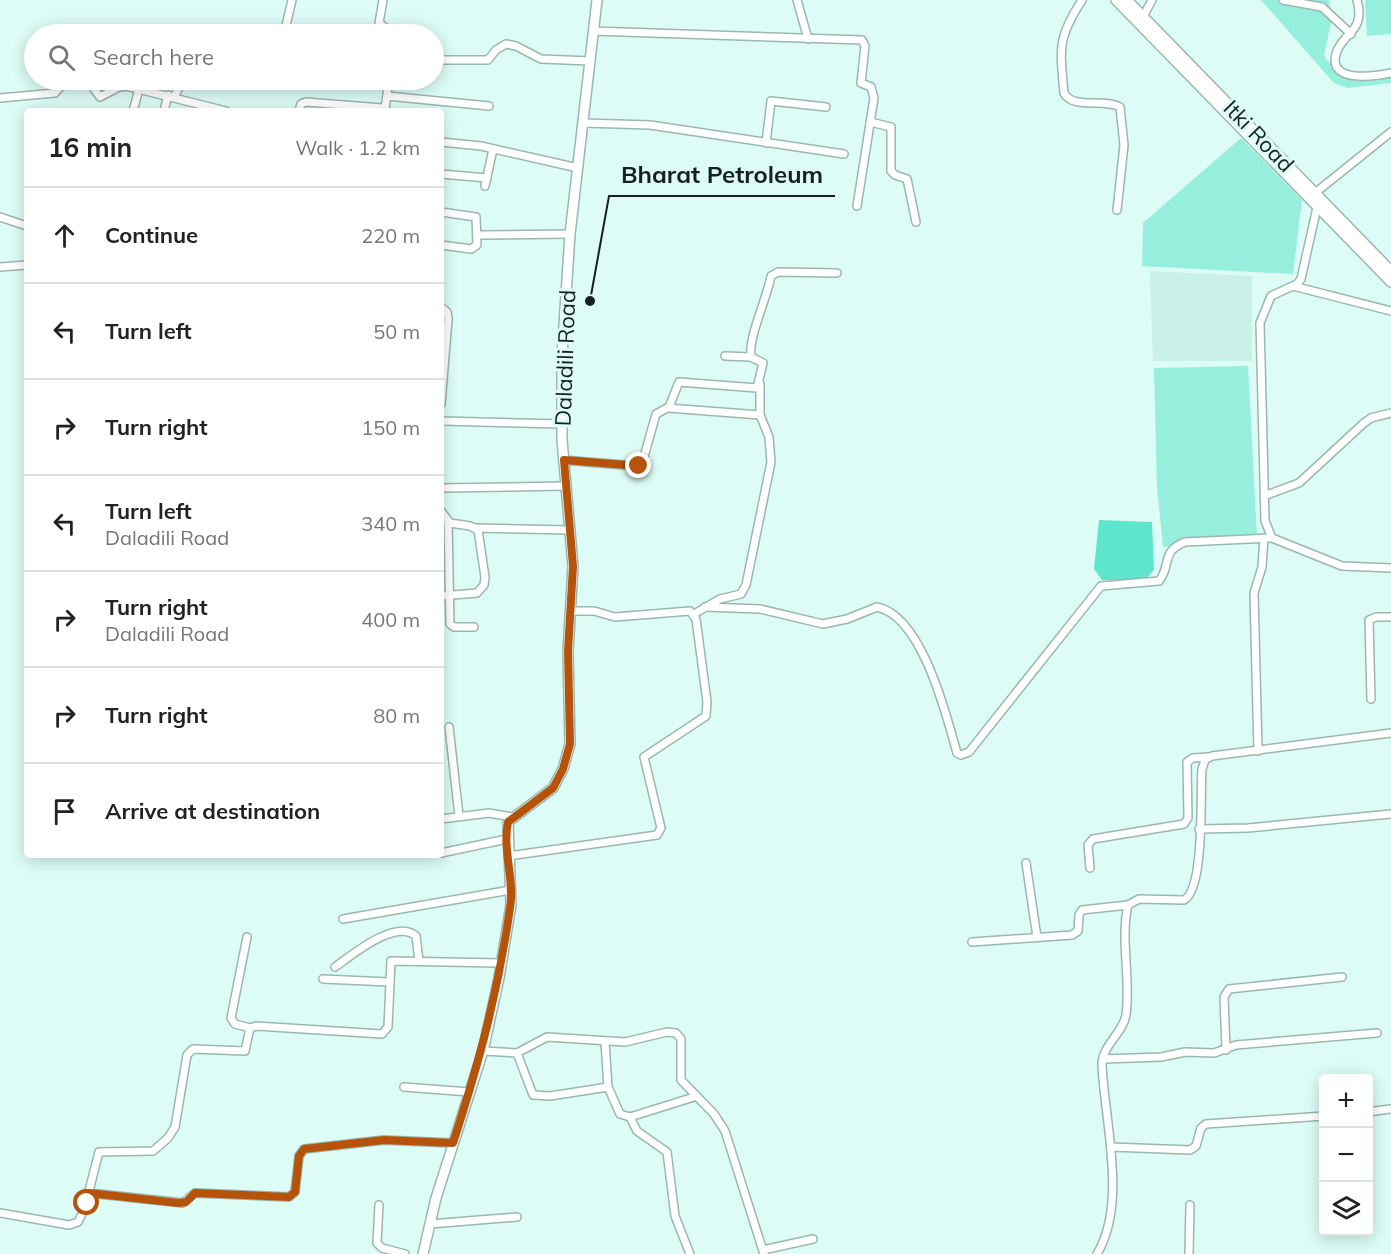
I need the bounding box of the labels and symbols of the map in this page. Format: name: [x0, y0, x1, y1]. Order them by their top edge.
street label: Itki Road: [1218, 94, 1300, 178]
callout: Bharat Petroleum: [609, 154, 835, 196]
text: Bharat Petroleum: [621, 159, 823, 189]
street label: Daladili Road: [549, 289, 581, 427]
route end: [625, 452, 651, 478]
route start: [73, 1189, 99, 1215]

